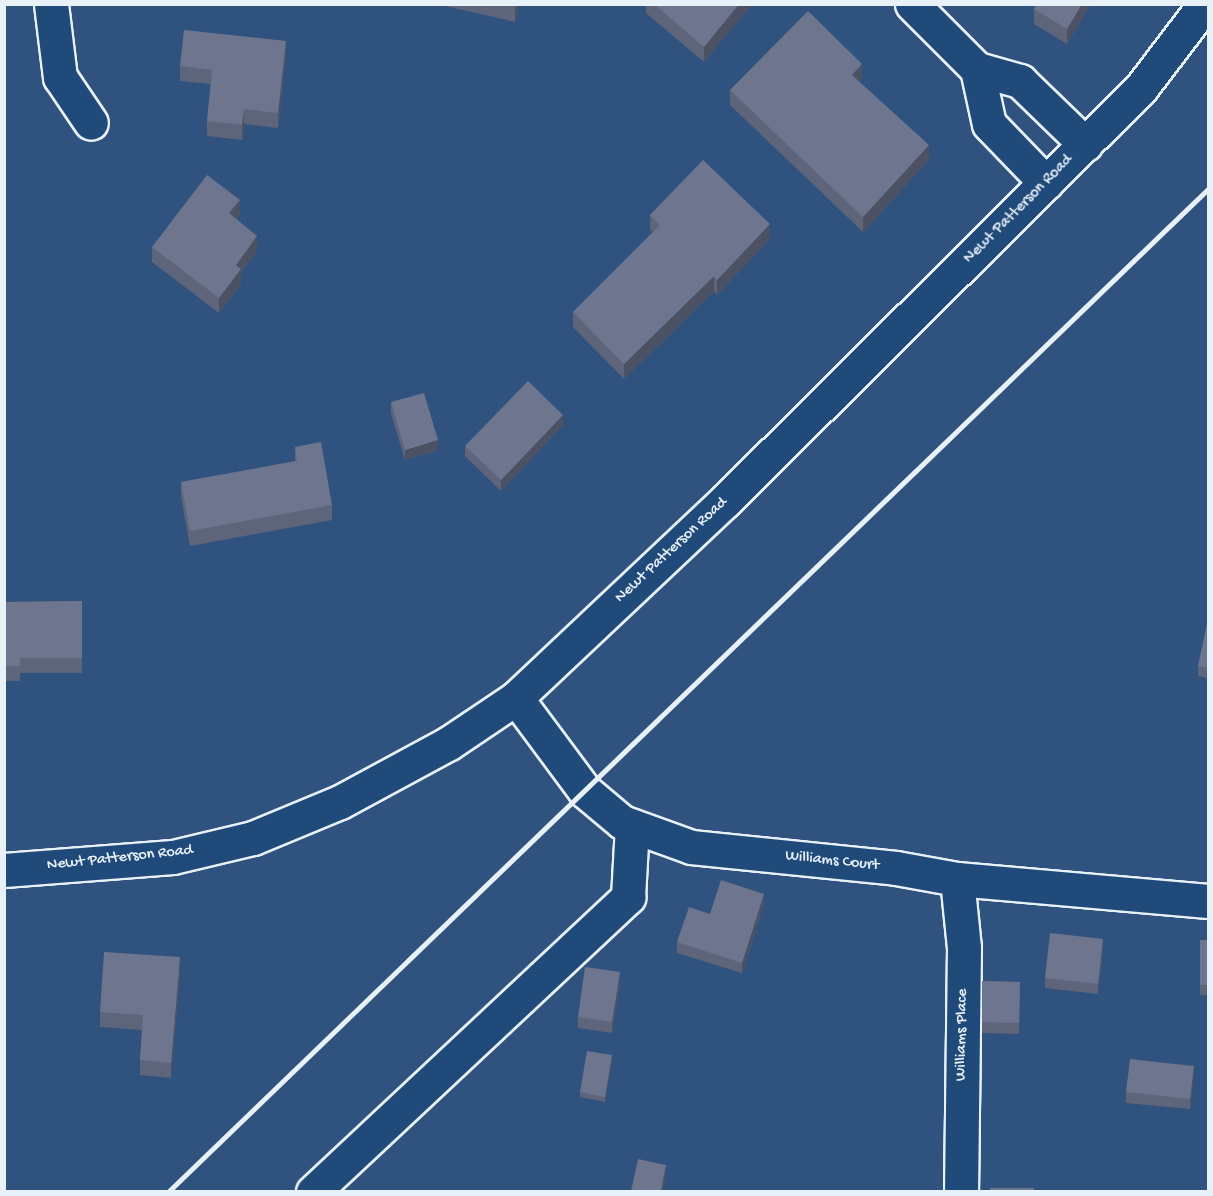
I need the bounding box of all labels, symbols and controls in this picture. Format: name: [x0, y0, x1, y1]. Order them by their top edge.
street label: Newt Patterson Road: [960, 151, 1078, 269]
street label: Newt Patterson Road: [612, 494, 732, 608]
street label: Newt Patterson Road: [46, 842, 194, 876]
street label: Williams Court: [784, 848, 880, 876]
street label: Williams Place: [953, 989, 973, 1081]

